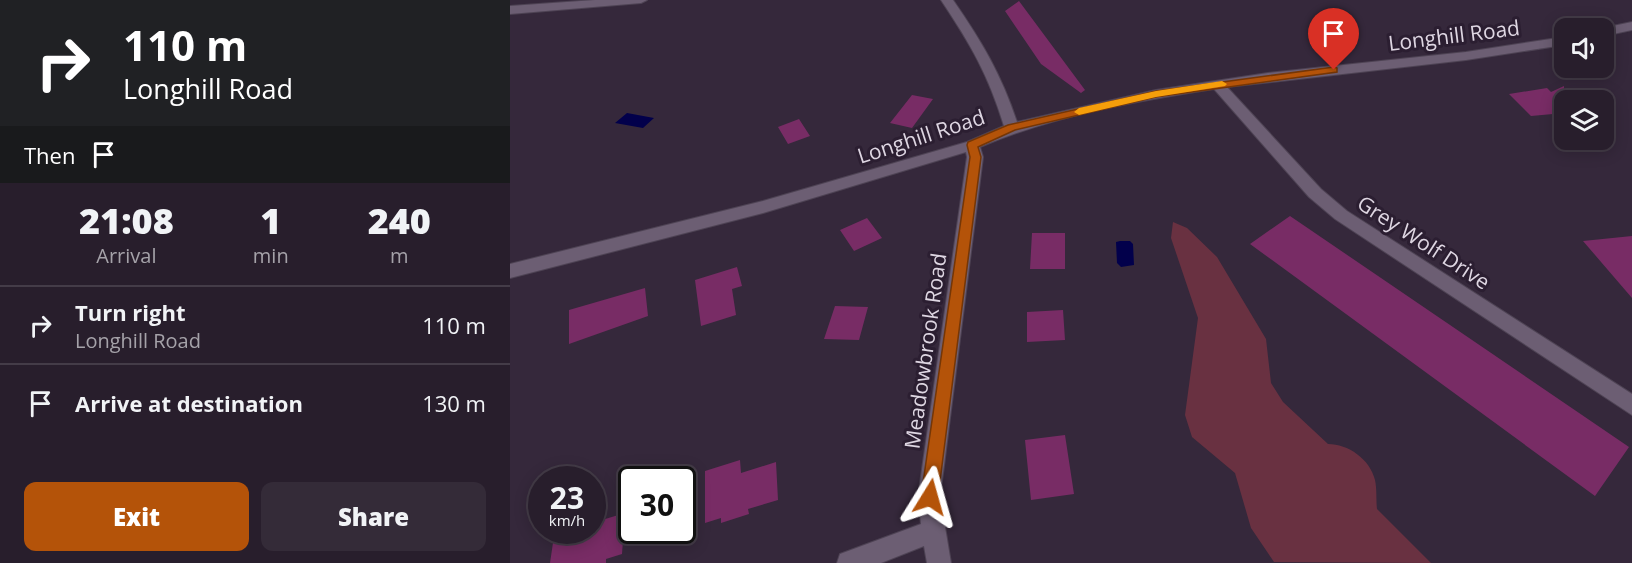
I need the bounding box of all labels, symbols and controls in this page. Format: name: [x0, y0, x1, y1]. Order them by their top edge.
pin: [1308, 8, 1359, 70]
street label: Longhill Road: [1387, 13, 1521, 57]
text: 110 m: [123, 16, 247, 73]
icon: arrive: [1317, 17, 1350, 50]
map controls: [1554, 18, 1614, 150]
button: sound: [1554, 18, 1614, 78]
icon: right: [24, 24, 102, 102]
text: Longhill Road: [123, 70, 293, 107]
button: layers: [1554, 90, 1614, 150]
street label: Longhill Road: [854, 102, 988, 170]
icon: arrive: [87, 138, 120, 171]
text: Then: [24, 140, 75, 170]
street label: Grey Wolf Drive: [1352, 189, 1496, 295]
text: 21:08: [79, 196, 174, 245]
text: 1: [260, 196, 281, 245]
text: 240: [368, 196, 431, 245]
text: Arrival: [96, 242, 157, 269]
text: min: [253, 242, 289, 269]
text: m: [390, 242, 409, 269]
street label: Meadowbrook Road: [897, 251, 953, 451]
text: Turn right: [75, 297, 186, 327]
icon: right: [24, 309, 57, 342]
text: 110 m: [422, 310, 486, 340]
text: Longhill Road: [75, 327, 201, 354]
icon: arrive: [24, 387, 57, 420]
text: Arrive at destination: [75, 388, 303, 418]
text: 130 m: [422, 388, 486, 418]
position arrow: [898, 465, 962, 529]
speed limit sign: 30: [618, 466, 696, 544]
text: 23: [550, 477, 584, 518]
button: Exit: [24, 482, 249, 551]
button: Share: [261, 482, 486, 551]
text: km/h: [549, 510, 585, 530]

